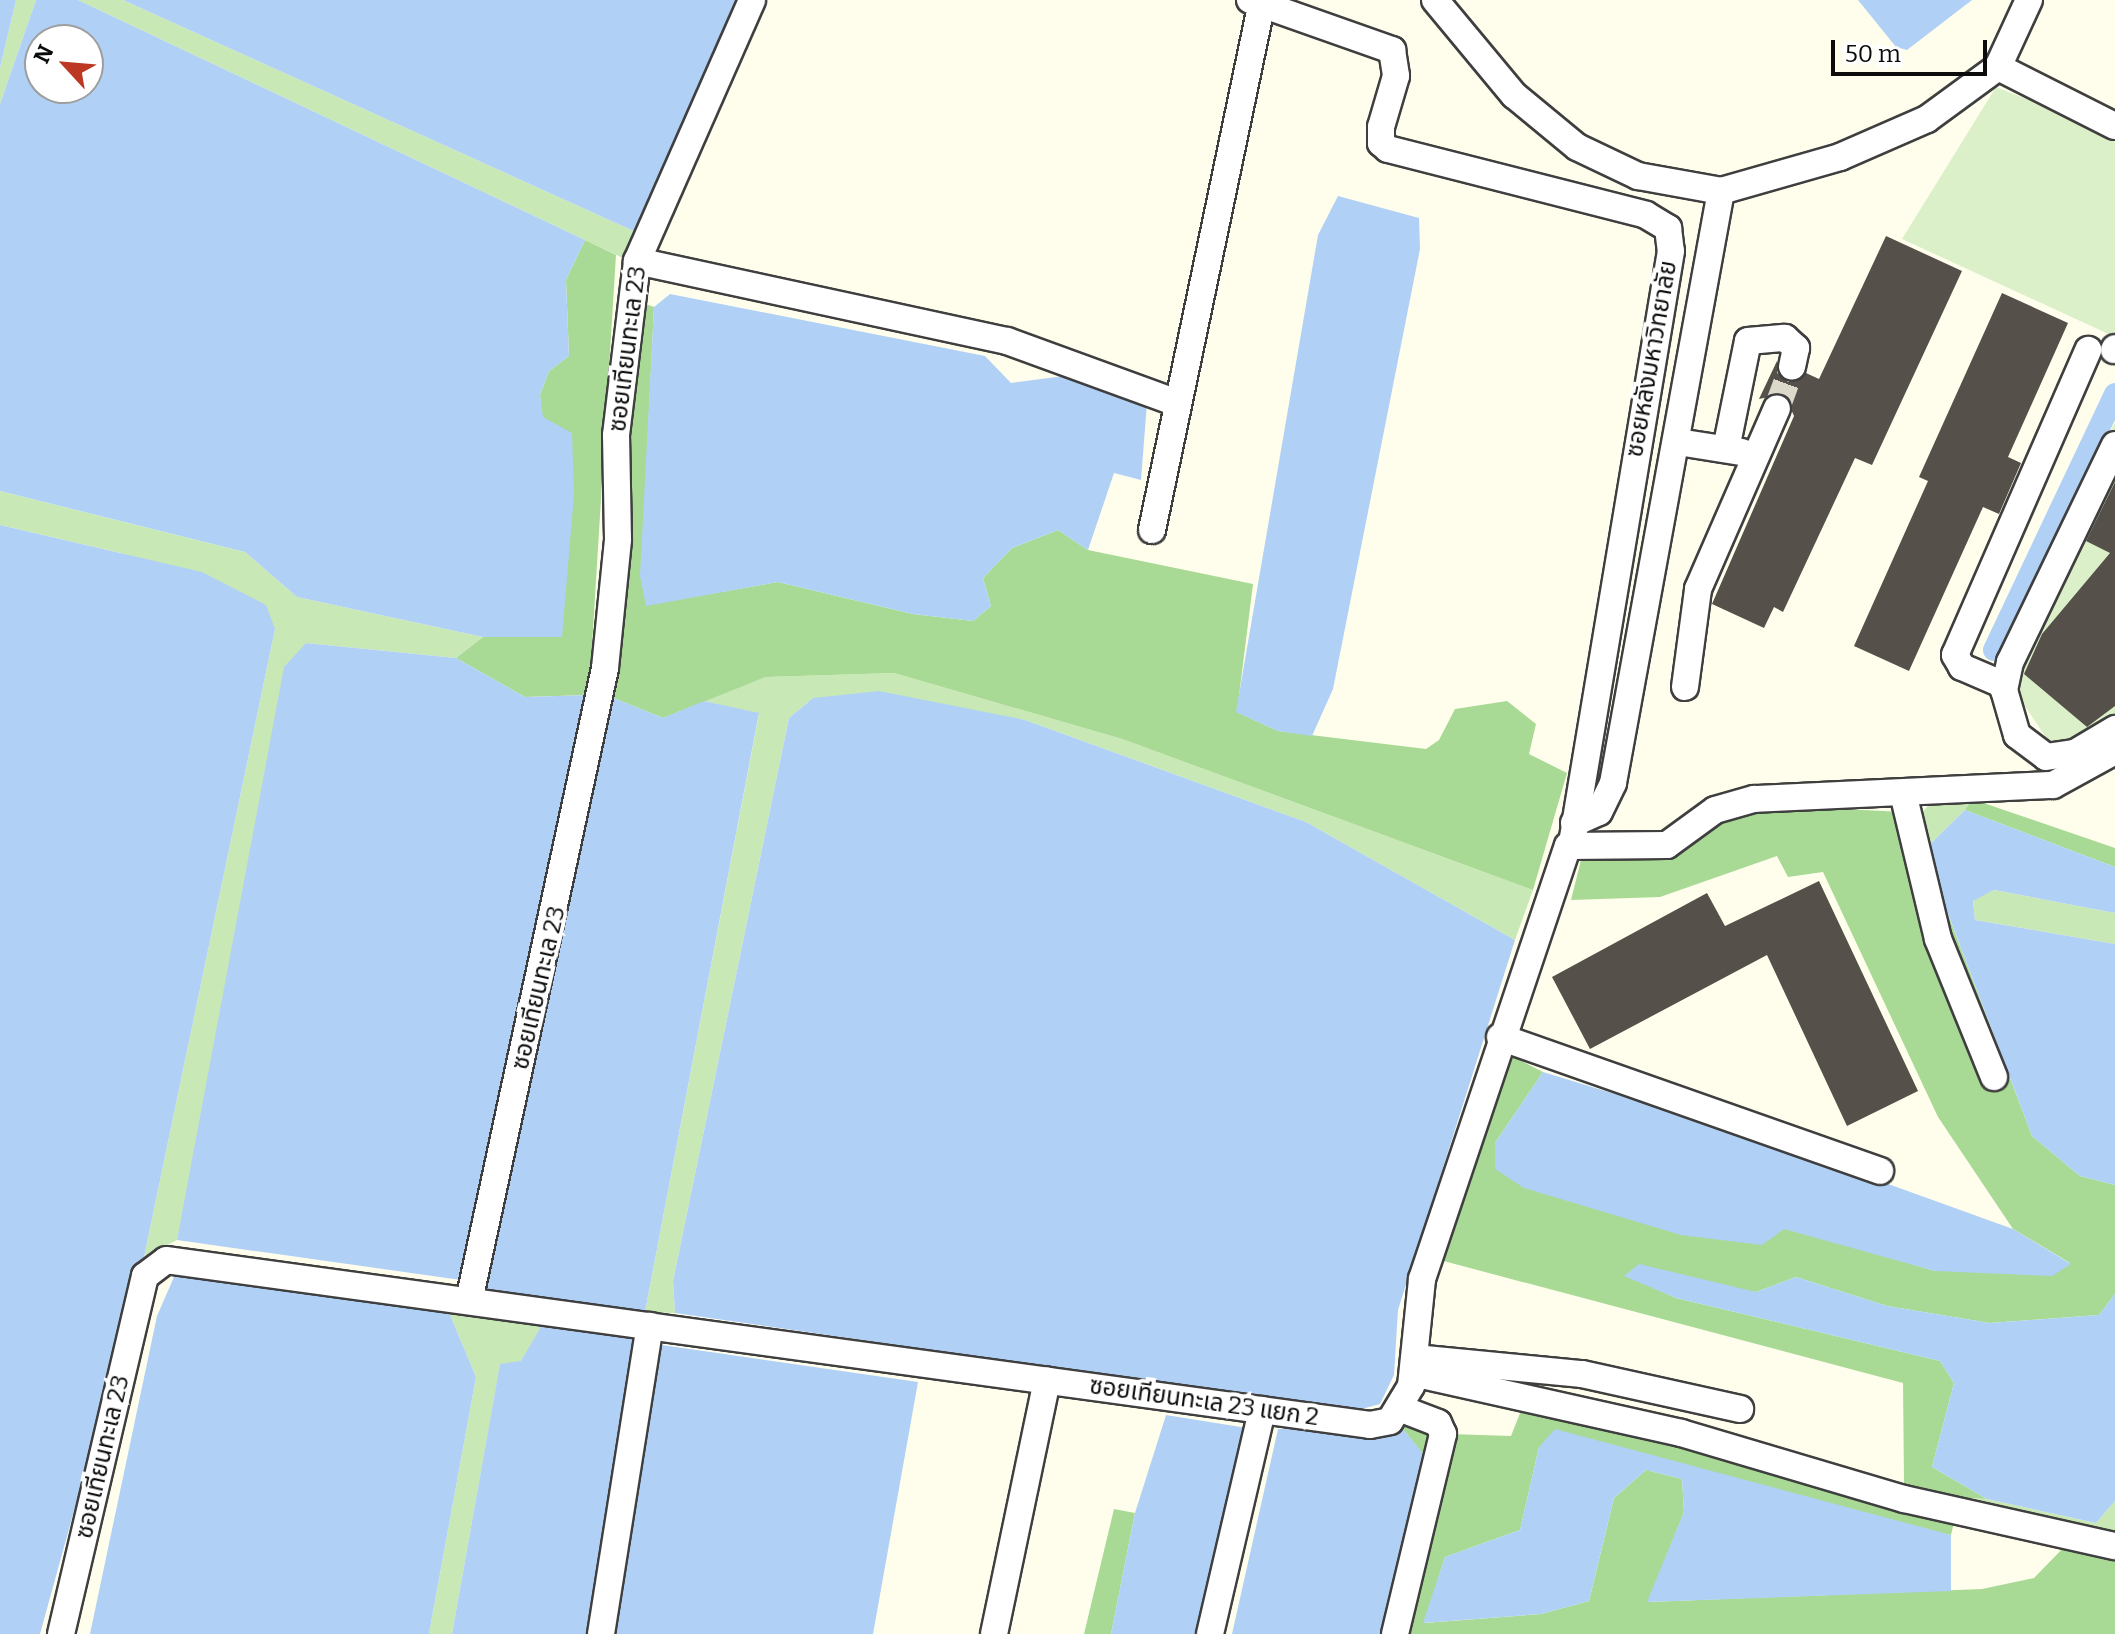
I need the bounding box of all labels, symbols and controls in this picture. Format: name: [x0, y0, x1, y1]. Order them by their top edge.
north arrow: [24, 24, 104, 104]
scale bar: [1835, 24, 1991, 74]
text: 50 m: [1845, 40, 1901, 68]
text: N: [28, 41, 60, 68]
street label: ซอยหลังมหาวิทยาลัย: [1621, 259, 1683, 459]
street label: ซอยเทียนทะเล 23: [604, 264, 652, 434]
street label: ซอยเทียนทะเล 23: [506, 903, 572, 1073]
street label: ซอยเทียนทะเล 23: [70, 1372, 136, 1542]
street label: ซอยเทียนทะเล 23 แยก 2: [1088, 1372, 1320, 1432]

